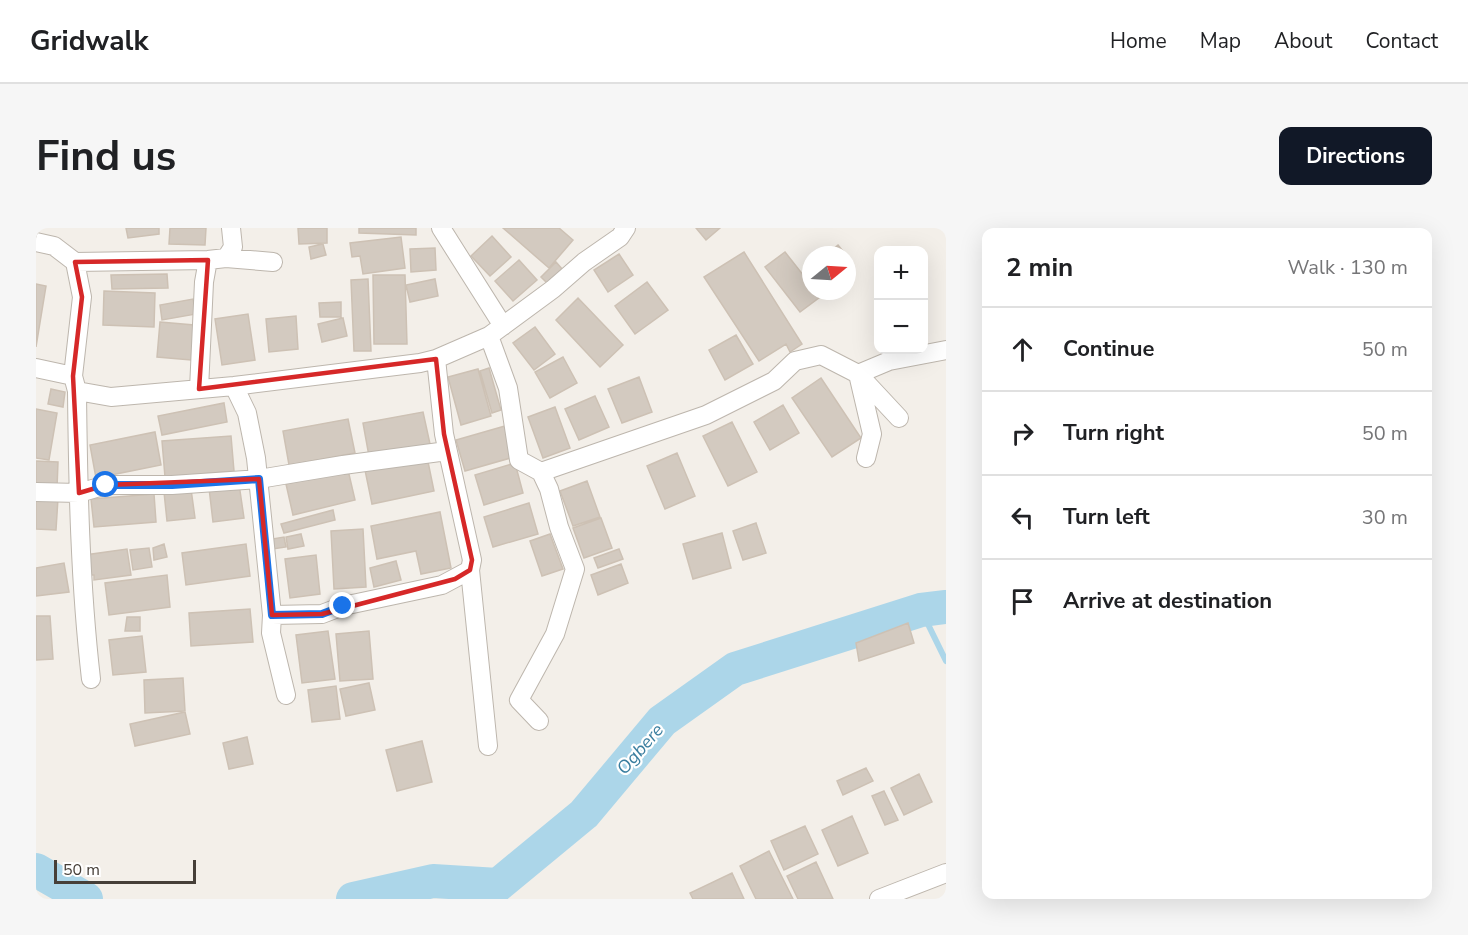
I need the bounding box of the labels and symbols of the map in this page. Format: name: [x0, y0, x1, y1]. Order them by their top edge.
north arrow: [802, 246, 856, 300]
route start: [92, 471, 118, 497]
route end: [329, 592, 355, 618]
water label: Ogbere: [611, 718, 669, 780]
scale bar: [54, 857, 196, 884]

